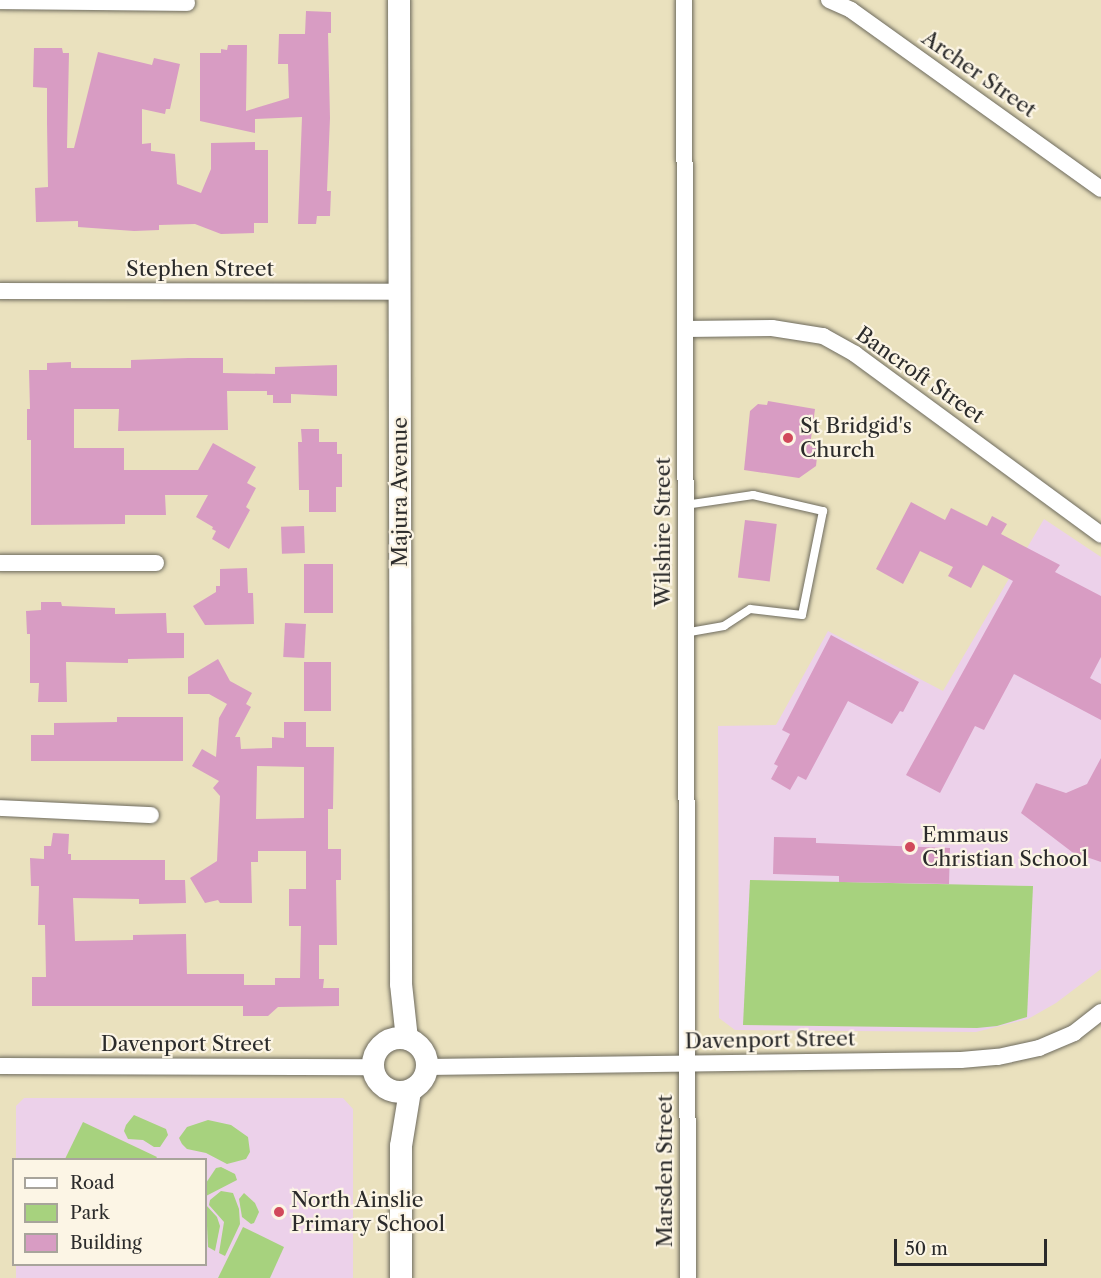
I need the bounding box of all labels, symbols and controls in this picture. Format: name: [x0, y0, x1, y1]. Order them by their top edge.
street label: Archer Street: [917, 25, 1041, 123]
street label: Stephen Street: [126, 256, 274, 282]
street label: Bancroft Street: [851, 321, 989, 429]
place label: St Bridgid's Church: [800, 413, 912, 463]
street label: Majura Avenue: [387, 416, 413, 568]
marker: St Bridgid's Church: [781, 431, 795, 445]
street label: Wilshire Street: [650, 457, 676, 607]
place label: Emmaus Christian School: [922, 822, 1088, 872]
marker: Emmaus Christian School: [903, 840, 917, 854]
street label: Davenport Street: [685, 1026, 855, 1054]
street label: Davenport Street: [101, 1031, 271, 1057]
street label: Marsden Street: [652, 1095, 678, 1247]
legend: [12, 1158, 207, 1266]
text: Road: [70, 1172, 115, 1194]
place label: North Ainslie Primary School: [291, 1187, 446, 1237]
text: Park: [70, 1202, 109, 1224]
marker: North Ainslie Primary School: [272, 1205, 286, 1219]
scale bar: [897, 1227, 1050, 1265]
text: Building: [70, 1232, 142, 1254]
text: 50 m: [905, 1238, 948, 1260]

